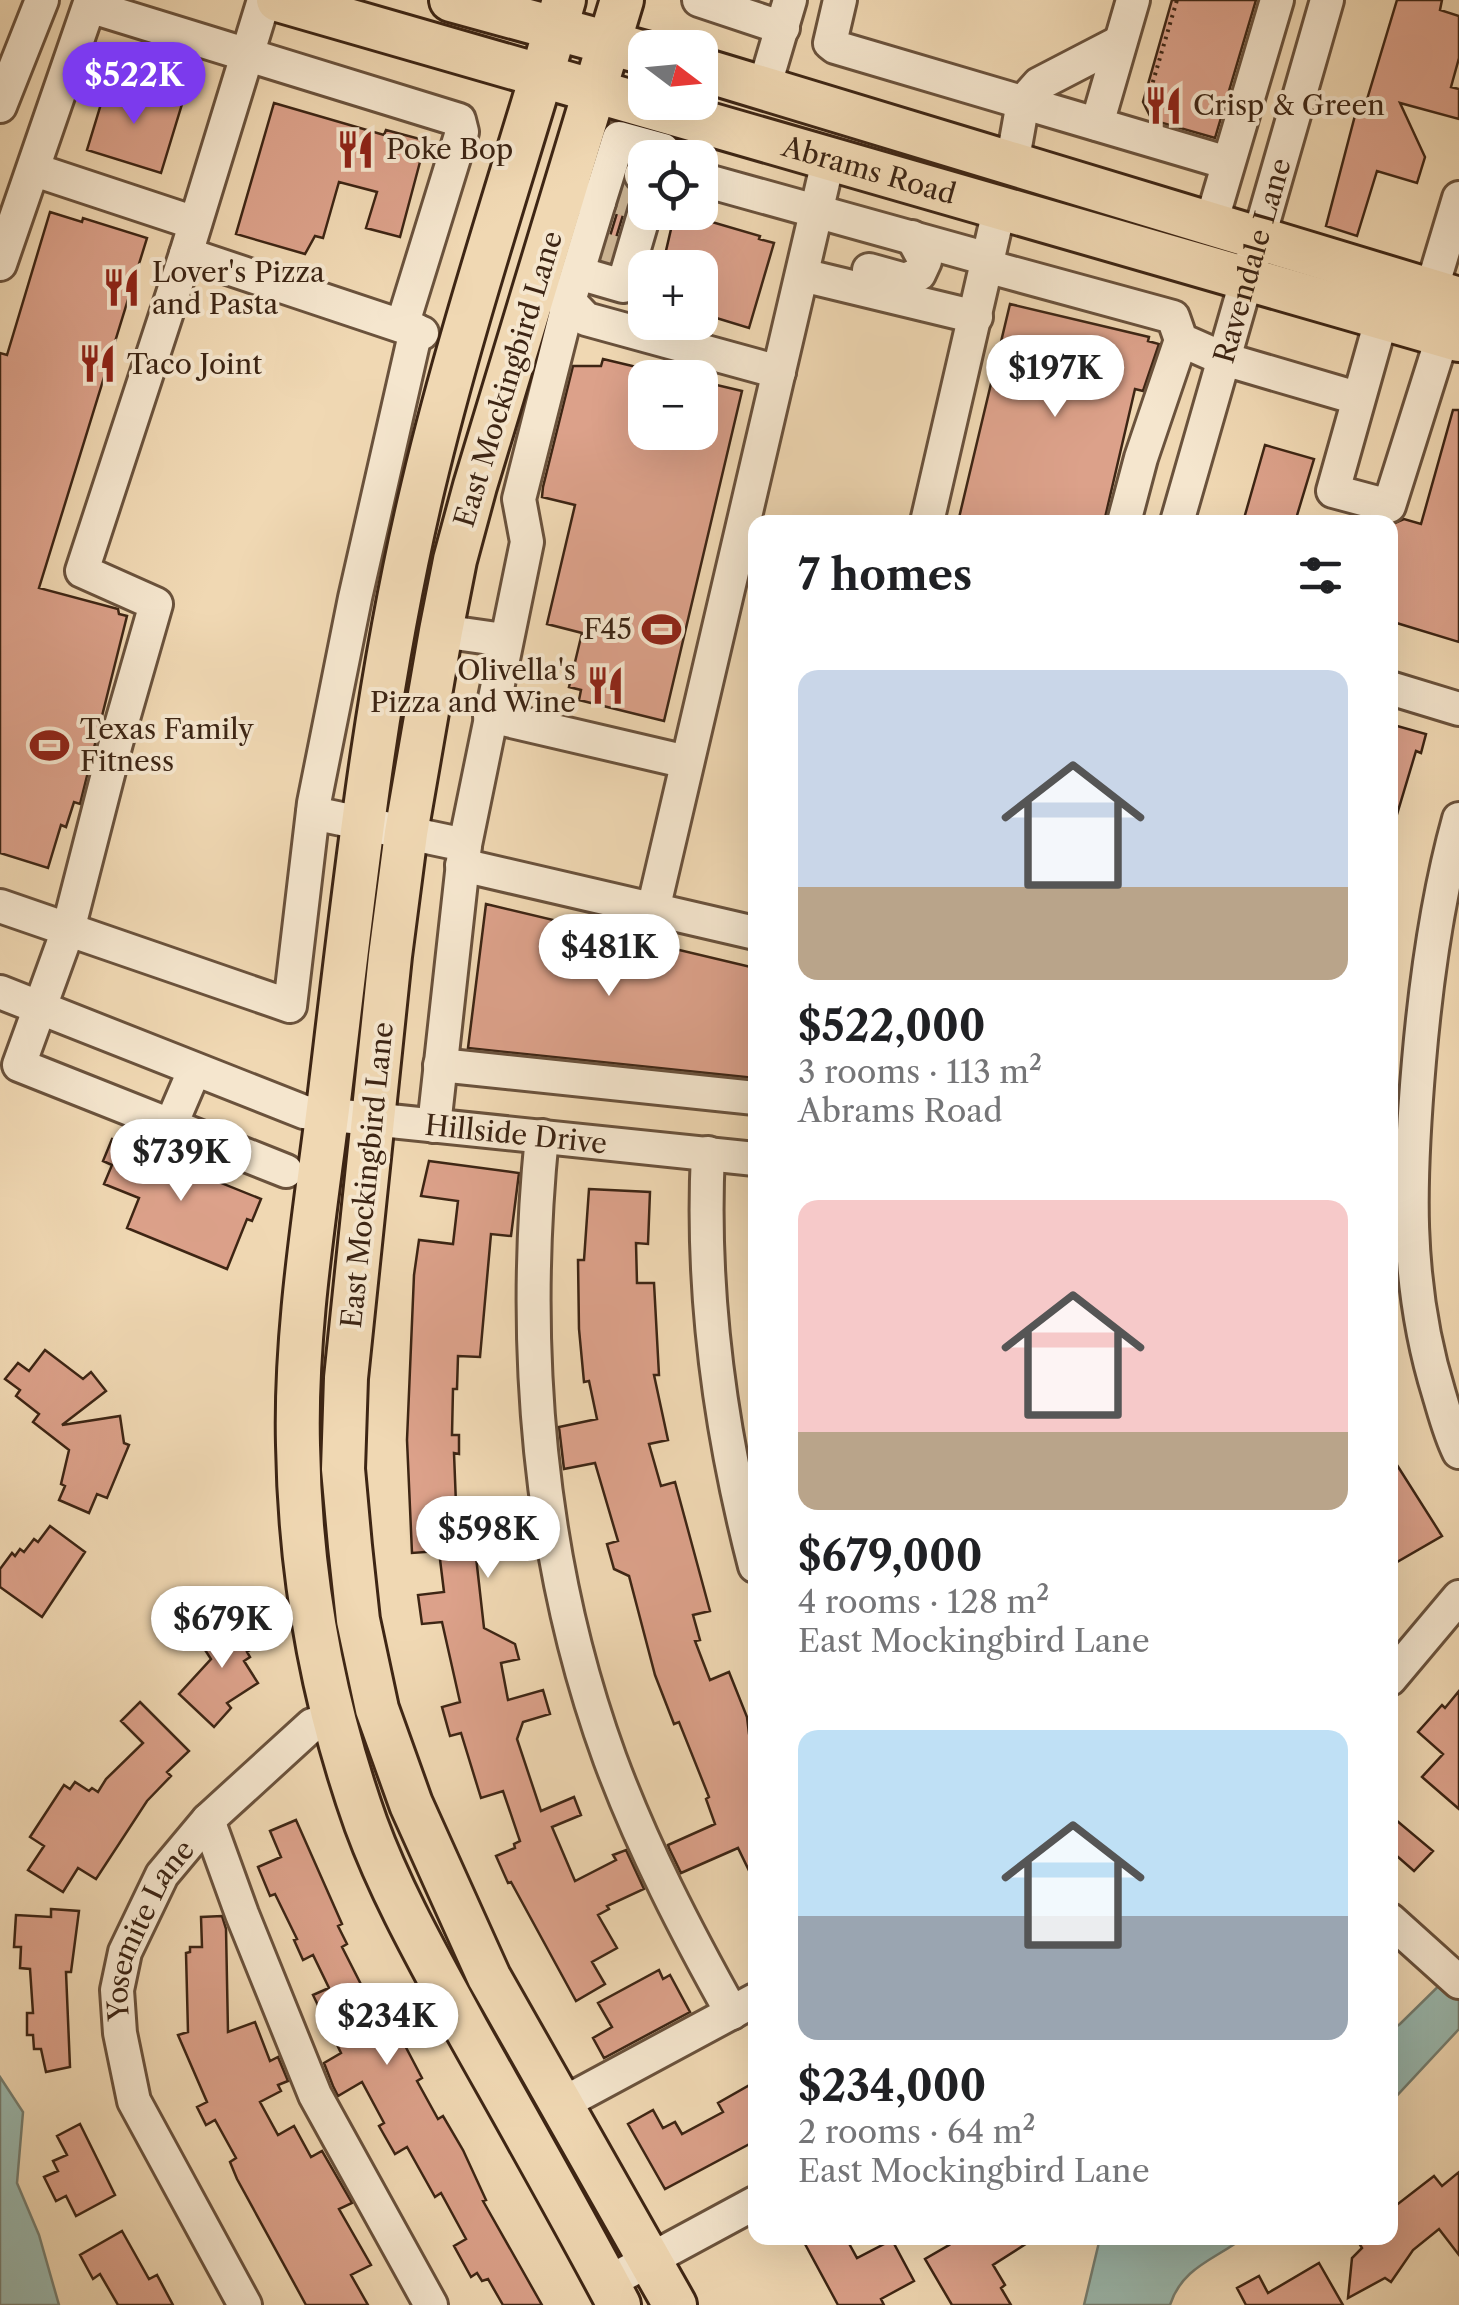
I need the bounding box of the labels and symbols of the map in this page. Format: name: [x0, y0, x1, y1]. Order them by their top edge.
north arrow: [628, 30, 718, 120]
pin: $522K: [64, 42, 204, 127]
restaurant icon: Crisp & Green: [1142, 84, 1184, 126]
place label: Crisp & Green: [1193, 88, 1385, 122]
restaurant icon: Poke Bop: [335, 128, 377, 170]
street label: Abrams Road: [777, 129, 960, 211]
place label: Poke Bop: [386, 132, 513, 166]
street label: Ravendale Lane: [1207, 154, 1298, 367]
street label: East Mockingbird Lane: [447, 227, 569, 531]
place label: Lover's Pizza and Pasta: [152, 255, 325, 321]
restaurant icon: Lover's Pizza and Pasta: [101, 267, 143, 309]
pin: $197K: [985, 335, 1125, 420]
restaurant icon: Taco Joint: [76, 343, 118, 385]
place label: Taco Joint: [127, 347, 262, 381]
sports icon: F45: [641, 608, 683, 650]
place label: F45: [583, 612, 632, 646]
place label: Olivella's Pizza and Wine: [370, 653, 576, 719]
restaurant icon: Olivella's Pizza and Wine: [585, 665, 627, 707]
place label: Texas Family Fitness: [80, 712, 254, 778]
sports icon: Texas Family Fitness: [29, 724, 71, 766]
pin: $481K: [539, 914, 679, 999]
street label: East Mockingbird Lane: [334, 1020, 400, 1330]
street label: Hillside Drive: [423, 1108, 609, 1160]
pin: $739K: [111, 1119, 251, 1204]
pin: $598K: [418, 1496, 558, 1581]
pin: $679K: [152, 1586, 292, 1671]
street label: Yosemite Lane: [100, 1833, 201, 2023]
pin: $234K: [317, 1983, 457, 2068]

